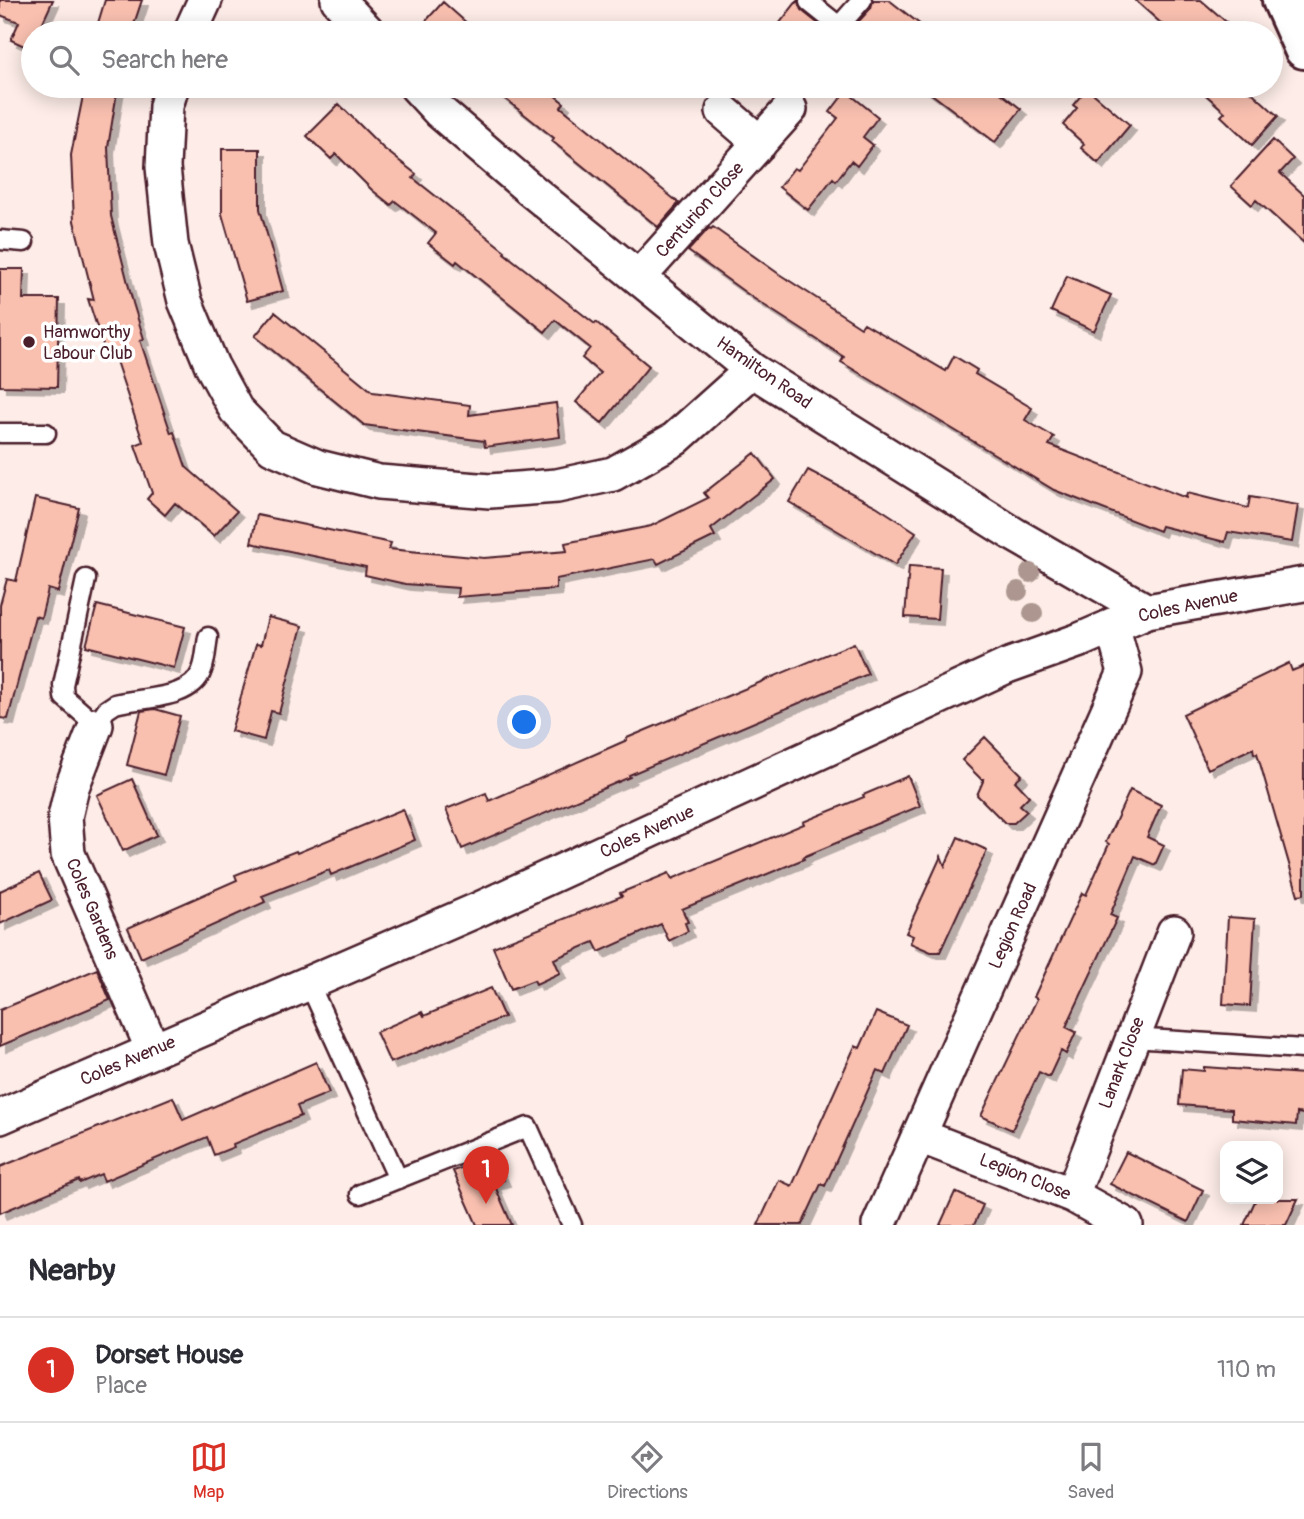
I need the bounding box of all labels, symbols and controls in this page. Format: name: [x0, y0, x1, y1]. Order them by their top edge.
search box: [21, 21, 1283, 98]
icon: search: [45, 41, 83, 79]
text: Search here: [101, 44, 228, 76]
street label: Centurion Close: [651, 157, 749, 263]
place label: Hamworthy Labour Club: [43, 321, 133, 365]
street label: Hamilton Road: [712, 332, 816, 414]
marker: Hamworthy Labour Club: [21, 334, 37, 350]
street label: Coles Avenue: [1136, 584, 1240, 628]
your location: [507, 705, 541, 739]
street label: Coles Avenue: [596, 800, 698, 864]
street label: Coles Gardens: [60, 855, 124, 963]
street label: Legion Road: [984, 879, 1042, 973]
street label: Lanark Close: [1094, 1014, 1150, 1112]
street label: Coles Avenue: [77, 1031, 179, 1091]
map controls: [1220, 1141, 1283, 1204]
button: layers: [1220, 1141, 1283, 1204]
pin: 1: [463, 1146, 509, 1204]
street label: Legion Close: [976, 1148, 1074, 1206]
text: Nearby: [28, 1252, 115, 1289]
text: Dorset House: [95, 1339, 243, 1371]
text: 1: [47, 1355, 56, 1384]
text: 110 m: [1217, 1355, 1276, 1384]
text: Place: [95, 1371, 147, 1400]
tab: Map: [190, 1438, 228, 1504]
tab: Directions: [607, 1438, 688, 1504]
tab: Saved: [1067, 1438, 1114, 1504]

